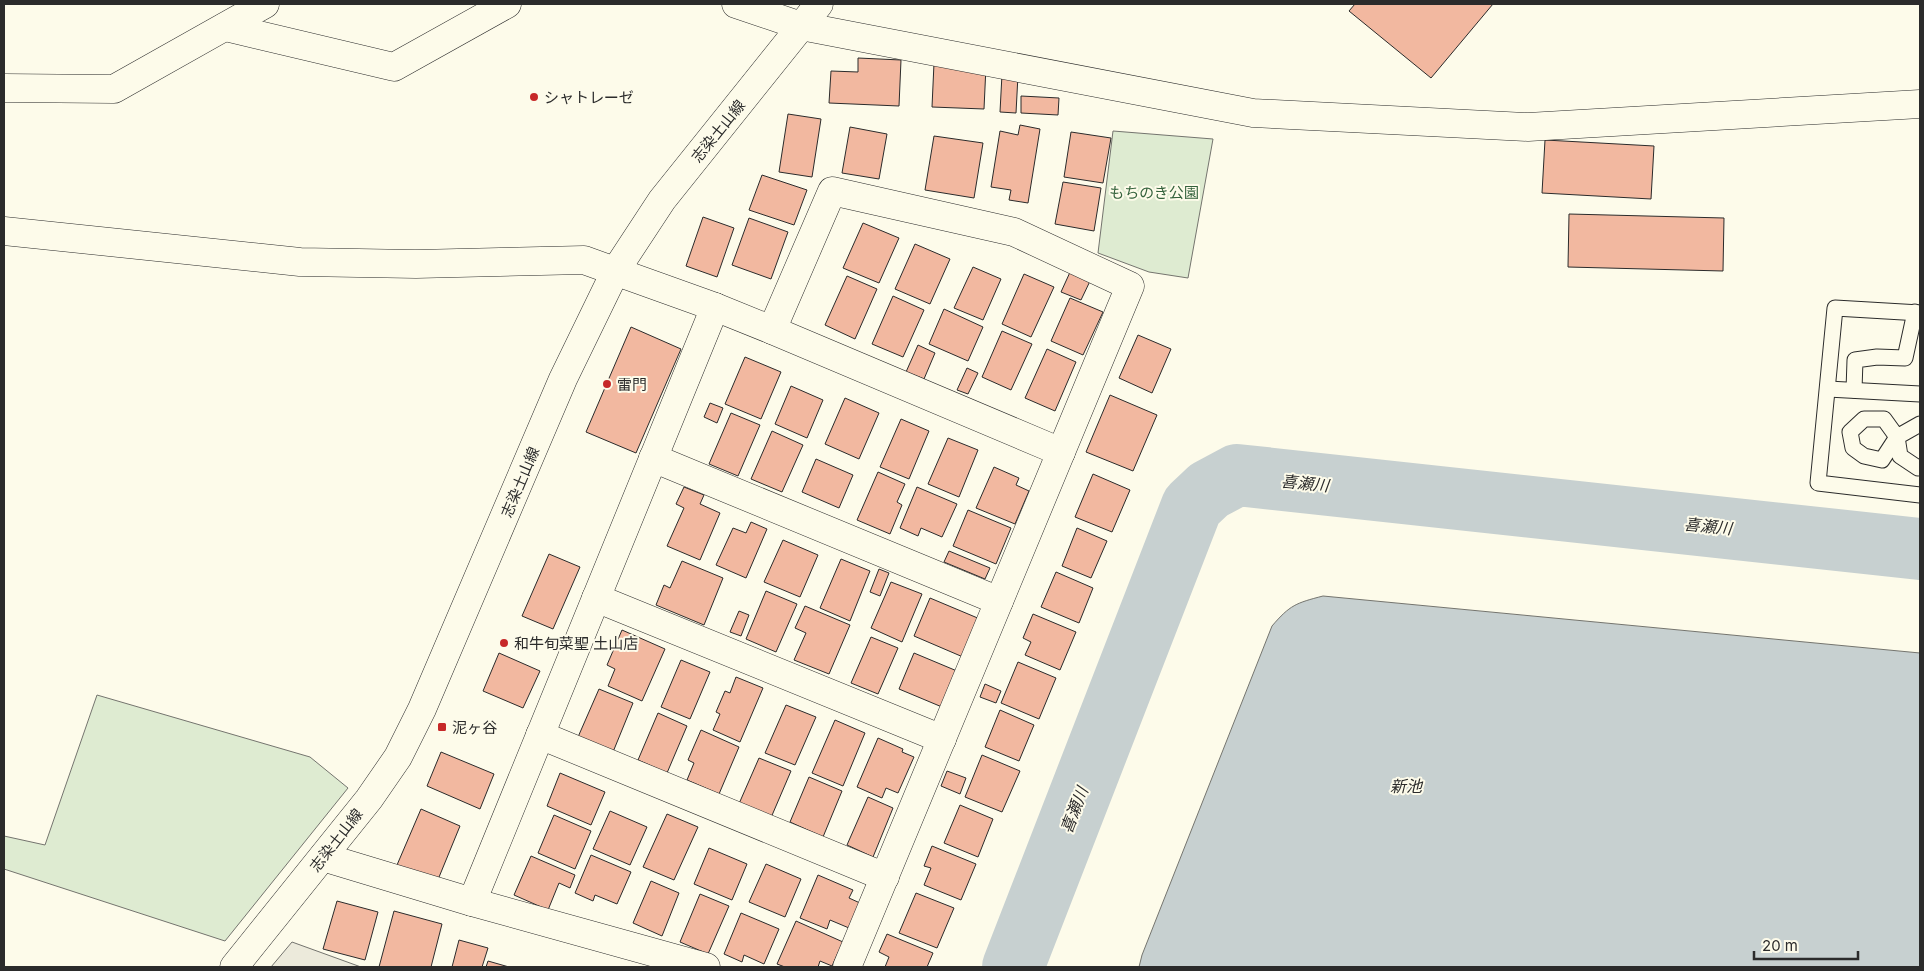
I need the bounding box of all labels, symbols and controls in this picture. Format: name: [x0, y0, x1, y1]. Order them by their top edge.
place label: シャトレーゼ: [544, 88, 634, 107]
marker: シャトレーゼ: [528, 91, 540, 103]
street label: 志染土山線: [687, 96, 749, 166]
park label: もちのき公園: [1109, 183, 1199, 202]
place label: 雷門: [617, 375, 647, 394]
marker: 雷門: [601, 378, 613, 390]
street label: 志染土山線: [497, 444, 543, 520]
water label: 喜瀬川: [1280, 471, 1332, 496]
water label: 喜瀬川: [1683, 514, 1735, 539]
place label: 和牛旬菜聖 土山店: [514, 634, 638, 653]
marker: 和牛旬菜聖 土山店: [498, 637, 510, 649]
place label: 泥ヶ谷: [452, 718, 497, 737]
marker: 泥ヶ谷: [436, 721, 448, 733]
water label: 新池: [1390, 776, 1424, 796]
water label: 喜瀬川: [1056, 782, 1093, 836]
street label: 志染土山線: [305, 805, 367, 875]
scale bar: [1754, 928, 1858, 960]
text: 20 m: [1762, 936, 1798, 955]

